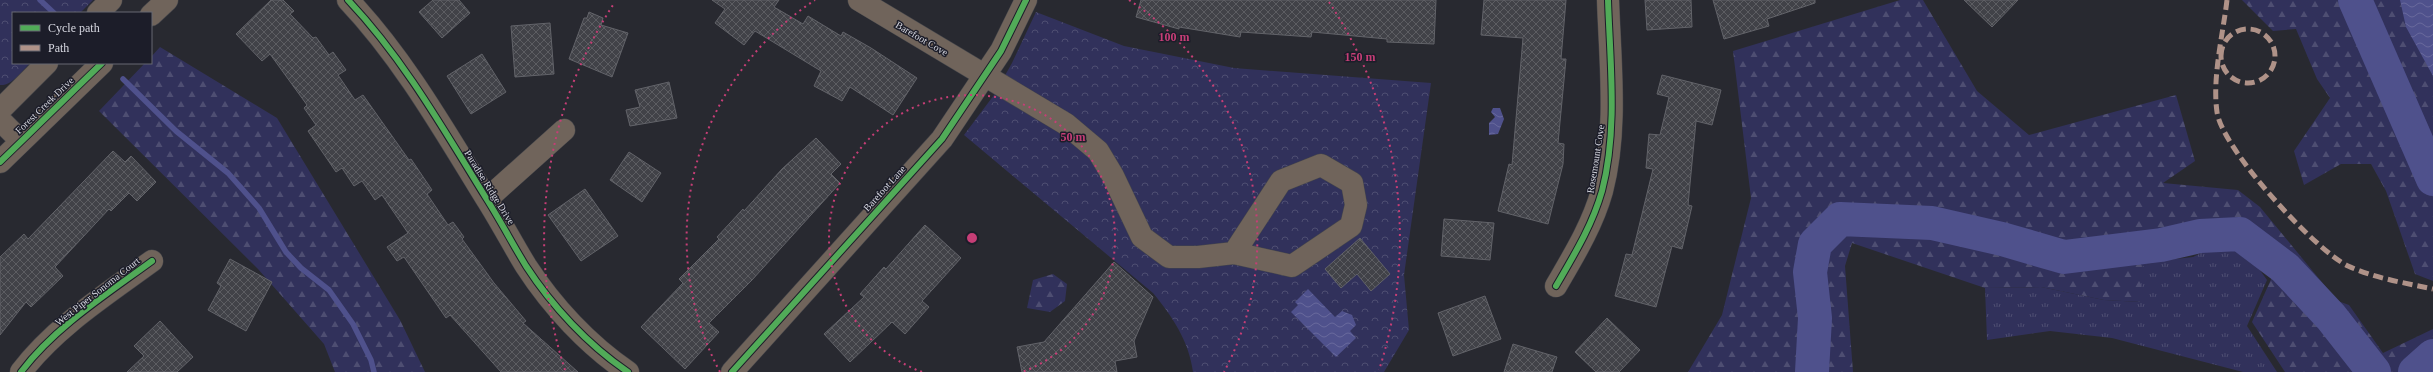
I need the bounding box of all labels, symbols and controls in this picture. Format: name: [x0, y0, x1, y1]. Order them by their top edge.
legend: [12, 12, 152, 64]
street label: Barefoot Cove: [894, 19, 950, 58]
text: Cycle path: [48, 21, 100, 35]
text: 100 m: [1159, 30, 1190, 44]
text: Path: [48, 41, 69, 55]
text: 150 m: [1345, 50, 1376, 64]
street label: Forest Creek Drive: [13, 74, 76, 136]
street label: Rosemount Cove: [1585, 124, 1606, 194]
text: 50 m: [1061, 130, 1086, 144]
street label: Paradise Ridge Drive: [462, 148, 517, 227]
street label: Barefoot Lane: [861, 163, 908, 213]
centre of rings: [965, 231, 979, 245]
street label: West Piper Sonoma Court: [53, 255, 142, 328]

